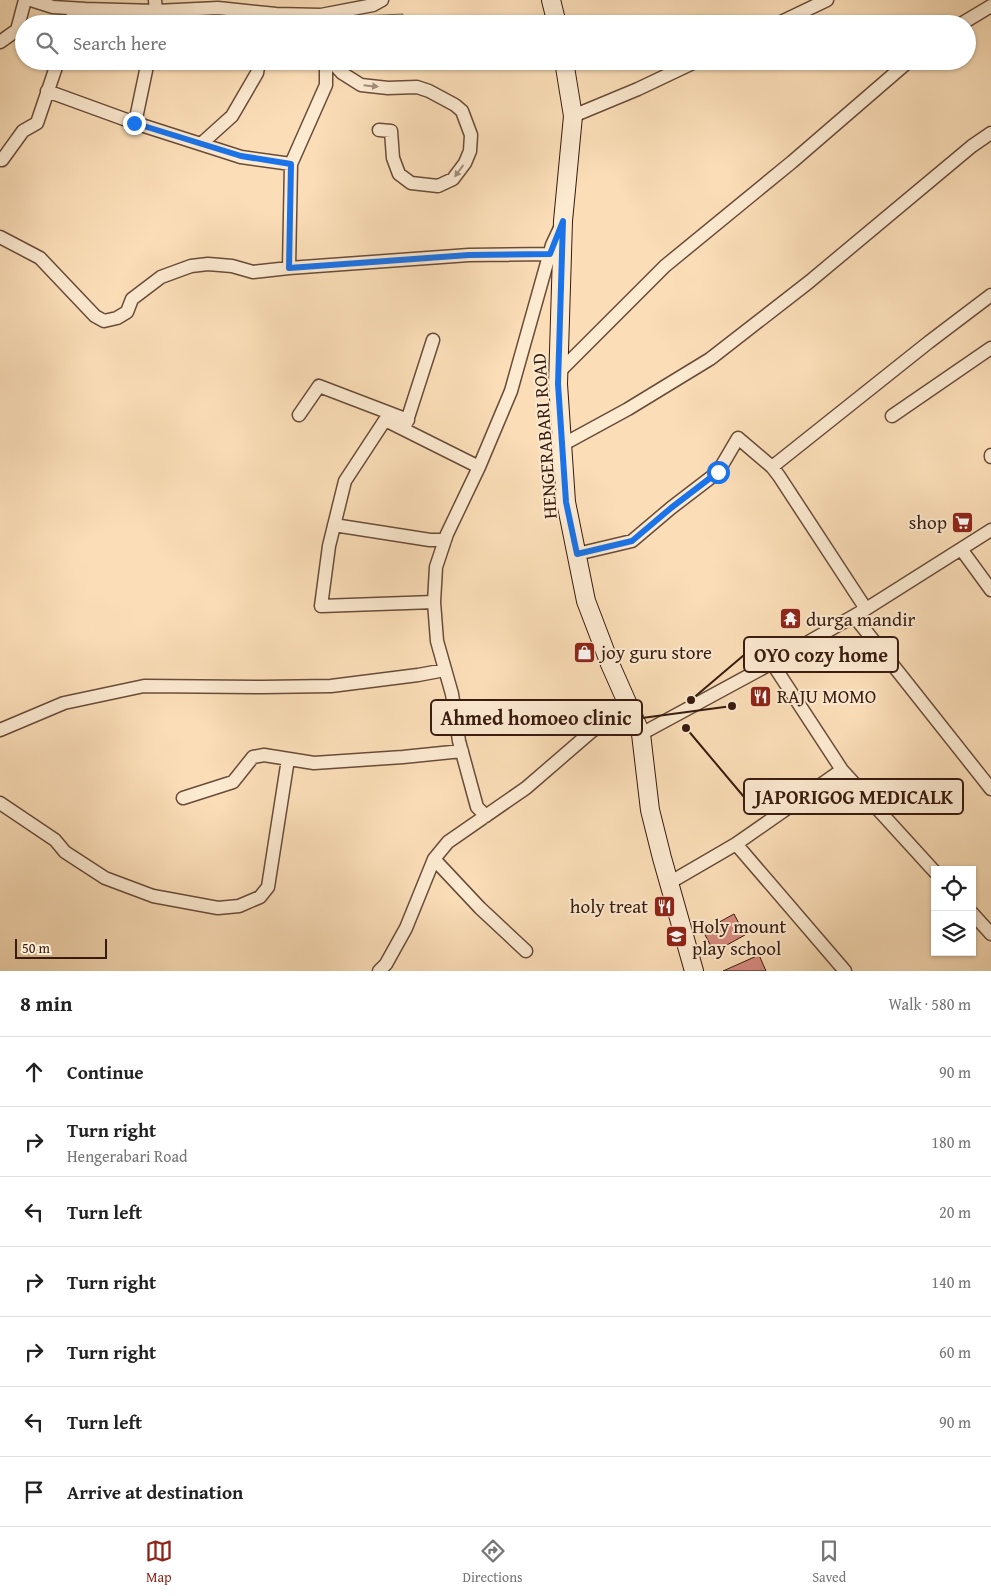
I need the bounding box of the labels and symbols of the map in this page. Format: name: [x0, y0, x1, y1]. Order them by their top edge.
one-way arrow: [363, 83, 379, 91]
route end: [123, 112, 146, 135]
one-way arrow: [454, 164, 464, 178]
street label: HENGERABARI ROAD: [524, 352, 564, 520]
route start: [707, 461, 730, 484]
place label: shop: [909, 508, 947, 536]
supermarket icon: shop: [951, 510, 975, 534]
place label: durga mandir: [806, 605, 916, 633]
temple icon: durga mandir: [778, 607, 802, 631]
callout: OYO cozy home: [744, 637, 898, 672]
place label: joy guru store: [598, 638, 712, 666]
shop icon: joy guru store: [573, 640, 597, 664]
text: OYO cozy home: [754, 640, 888, 669]
place label: RAJU MOMO: [777, 682, 876, 710]
restaurant icon: RAJU MOMO: [749, 684, 773, 708]
callout: Ahmed homoeo clinic: [431, 700, 642, 735]
text: Ahmed homoeo clinic: [440, 703, 632, 732]
callout: JAPORIGOG MEDICALK: [744, 779, 963, 814]
text: JAPORIGOG MEDICALK: [752, 782, 954, 811]
place label: holy treat: [570, 892, 648, 920]
restaurant icon: holy treat: [652, 894, 676, 918]
place label: Holy mount play school: [692, 912, 786, 962]
school or university icon: Holy mount play school: [664, 925, 688, 949]
scale bar: [15, 936, 108, 959]

